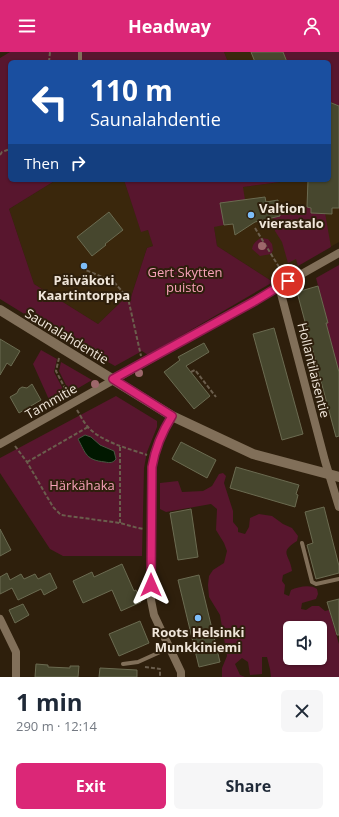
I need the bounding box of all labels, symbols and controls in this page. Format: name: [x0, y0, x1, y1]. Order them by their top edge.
text: Headway: [128, 14, 211, 38]
icon: menu: [16, 15, 38, 37]
icon: person: [301, 15, 323, 37]
text: 110 m: [90, 71, 173, 109]
icon: left: [24, 76, 76, 128]
text: Saunalahdentie: [90, 107, 221, 131]
icon: right: [67, 152, 89, 174]
text: Then: [24, 153, 59, 173]
place label: Valtion vierastalo: [259, 199, 324, 232]
marker: Valtion vierastalo: [246, 210, 256, 220]
marker: Päiväkoti Kaartintorppa: [79, 261, 89, 271]
park label: Gert Skytten puisto: [147, 263, 223, 296]
pin: [271, 264, 305, 298]
icon: arrive: [277, 270, 299, 292]
place label: Päiväkoti Kaartintorppa: [38, 271, 130, 304]
street label: Saunalahdentie: [22, 304, 112, 368]
street label: Hollantilaisentie: [293, 320, 335, 420]
street label: Tammitie: [22, 379, 80, 423]
park label: Härkähaka: [49, 476, 115, 494]
position arrow: [130, 564, 172, 606]
marker: Roots Helsinki Munkkiniemi: [193, 613, 203, 623]
map controls: [283, 621, 327, 665]
button: sound: [283, 621, 327, 665]
place label: Roots Helsinki Munkkiniemi: [152, 623, 244, 656]
text: 1 min: [16, 685, 83, 718]
button: close: [281, 690, 323, 732]
text: 290 m · 12:14: [16, 717, 97, 735]
button: Exit: [16, 763, 166, 809]
button: Share: [174, 763, 323, 809]

